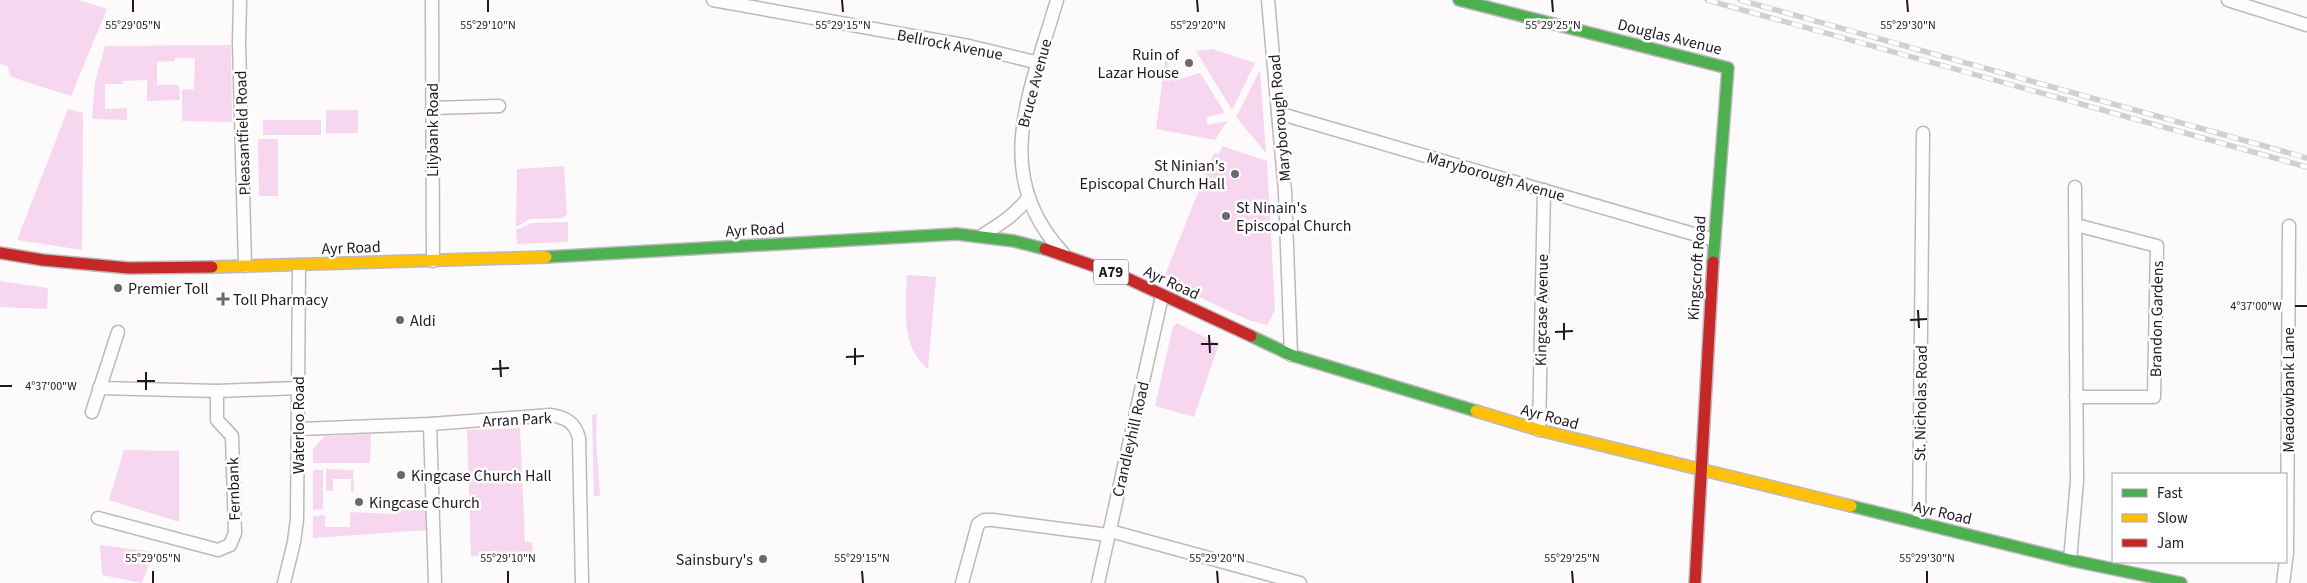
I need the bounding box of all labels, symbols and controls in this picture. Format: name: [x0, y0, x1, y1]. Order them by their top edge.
street label: Douglas Avenue: [1615, 13, 1724, 61]
text: 55°29'05"N: [105, 17, 161, 34]
text: 55°29'10"N: [460, 17, 516, 34]
text: 55°29'15"N: [815, 17, 871, 34]
text: 55°29'20"N: [1170, 17, 1226, 34]
text: 55°29'25"N: [1525, 17, 1581, 34]
text: 55°29'30"N: [1880, 17, 1936, 34]
street label: Bellrock Avenue: [895, 24, 1005, 66]
street label: Bruce Avenue: [1013, 36, 1057, 130]
place label: Ruin of Lazar House: [1097, 44, 1180, 84]
street label: Maryborough Road: [1263, 53, 1297, 182]
marker: Ruin of Lazar House: [1183, 57, 1195, 69]
street label: Pleasantfield Road: [230, 70, 256, 196]
street label: Lilybank Road: [422, 83, 444, 177]
street label: Maryborough Avenue: [1424, 147, 1567, 207]
place label: St Ninian's Episcopal Church Hall: [1080, 155, 1225, 195]
marker: St Ninian's Episcopal Church Hall: [1229, 168, 1241, 180]
place label: St Ninain's Episcopal Church: [1236, 197, 1352, 237]
marker: St Ninain's Episcopal Church: [1220, 210, 1232, 222]
street label: Kingscroft Road: [1682, 215, 1712, 321]
street label: Ayr Road: [725, 217, 785, 243]
street label: Ayr Road: [321, 236, 381, 260]
street label: Kingcase Avenue: [1530, 254, 1554, 366]
road number: A79: [1094, 260, 1128, 284]
street label: Ayr Road: [1140, 260, 1203, 305]
street label: Brandon Gardens: [2145, 260, 2169, 377]
place label: Premier Toll: [128, 278, 209, 300]
marker: Premier Toll: [112, 282, 124, 294]
place label: Toll Pharmacy: [233, 289, 329, 311]
marker: Toll Pharmacy: [217, 293, 229, 305]
text: 4°37'00"W: [2230, 298, 2282, 315]
place label: Aldi: [410, 310, 436, 332]
marker: Aldi: [394, 314, 406, 326]
street label: Meadowbank Lane: [2278, 327, 2300, 453]
street label: St. Nicholas Road: [1909, 345, 1933, 461]
street label: Waterloo Road: [288, 376, 310, 474]
text: 4°37'00"W: [25, 378, 77, 395]
street label: Crandleyhill Road: [1107, 379, 1155, 499]
street label: Ayr Road: [1518, 399, 1581, 435]
street label: Arran Park: [482, 407, 552, 433]
street label: Fernbank: [222, 457, 246, 521]
place label: Kingcase Church Hall: [411, 465, 552, 487]
marker: Kingcase Church Hall: [395, 469, 407, 481]
legend: [2112, 473, 2287, 563]
text: Fast: [2157, 483, 2183, 504]
place label: Kingcase Church: [369, 492, 480, 514]
marker: Kingcase Church: [353, 496, 365, 508]
street label: Ayr Road: [1911, 496, 1974, 530]
text: Slow: [2157, 508, 2188, 529]
text: Jam: [2157, 533, 2184, 554]
place label: Sainsbury's: [676, 549, 753, 571]
text: 55°29'05"N: [125, 550, 181, 567]
text: 55°29'10"N: [480, 550, 536, 567]
text: 55°29'15"N: [834, 550, 890, 567]
text: 55°29'20"N: [1189, 550, 1245, 567]
text: 55°29'25"N: [1544, 550, 1600, 567]
text: 55°29'30"N: [1899, 550, 1955, 567]
marker: Sainsbury's: [757, 553, 769, 565]

